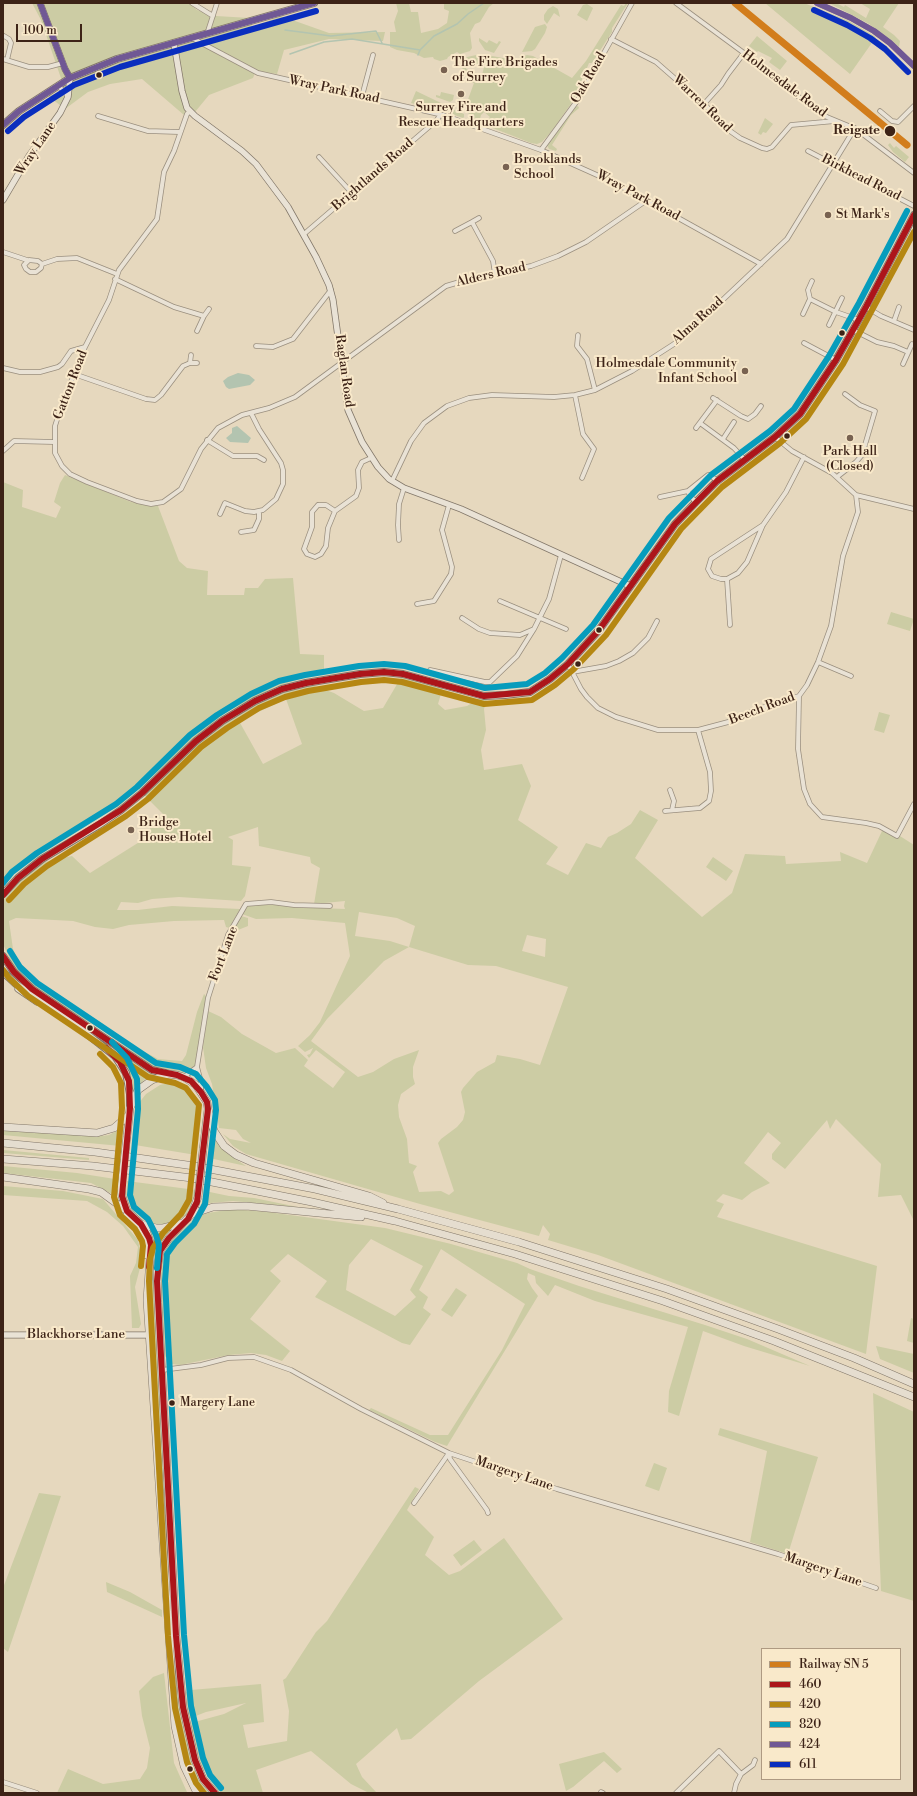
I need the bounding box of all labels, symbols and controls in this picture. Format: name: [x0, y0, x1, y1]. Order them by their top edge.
scale bar: [18, 16, 84, 42]
text: 100 m: [23, 23, 57, 38]
street label: Holmesdale Road: [738, 47, 830, 121]
street label: Oak Road: [568, 50, 610, 106]
place label: The Fire Brigades of Surrey: [452, 55, 558, 86]
marker: The Fire Brigades of Surrey: [439, 65, 449, 75]
unlabelled marker: [94, 70, 104, 80]
street label: Warren Road: [669, 72, 735, 136]
street label: Wray Park Road: [287, 73, 381, 107]
marker: Surrey Fire and Rescue Headquarters: [456, 89, 466, 99]
place label: Surrey Fire and Rescue Headquarters: [398, 100, 524, 131]
street label: Wray Lane: [12, 119, 60, 179]
place label: Reigate: [833, 123, 880, 139]
marker: Reigate: [883, 124, 897, 138]
street label: Brightlands Road: [329, 135, 417, 215]
street label: Birkhead Road: [819, 151, 903, 205]
place label: Brooklands School: [514, 152, 581, 183]
marker: Brooklands School: [501, 162, 511, 172]
street label: Wray Park Road: [594, 167, 682, 225]
place label: St Mark's: [836, 207, 890, 223]
marker: St Mark's: [823, 210, 833, 220]
street label: Alders Road: [455, 259, 527, 291]
street label: Alma Road: [669, 294, 727, 348]
unlabelled marker: [837, 328, 847, 338]
street label: Raglan Road: [331, 333, 357, 409]
street label: Gatton Road: [51, 348, 91, 422]
place label: Holmesdale Community Infant School: [596, 356, 737, 387]
marker: Holmesdale Community Infant School: [740, 366, 750, 376]
unlabelled marker: [782, 431, 792, 441]
marker: Park Hall (Closed): [845, 433, 855, 443]
place label: Park Hall (Closed): [823, 444, 877, 475]
unlabelled marker: [594, 625, 604, 635]
unlabelled marker: [573, 659, 583, 669]
street label: Beech Road: [727, 689, 797, 729]
place label: Bridge House Hotel: [139, 815, 212, 846]
marker: Bridge House Hotel: [126, 825, 136, 835]
street label: Fort Lane: [206, 924, 242, 984]
unlabelled marker: [85, 1023, 95, 1033]
street label: Blackhorse Lane: [27, 1327, 125, 1343]
place label: Margery Lane: [180, 1396, 255, 1410]
marker: Margery Lane: [167, 1398, 177, 1408]
street label: Margery Lane: [473, 1453, 555, 1495]
street label: Margery Lane: [782, 1549, 864, 1591]
legend: [761, 1648, 901, 1780]
text: Railway SN 5: [799, 1657, 869, 1672]
text: 460: [799, 1677, 821, 1692]
text: 420: [799, 1697, 821, 1712]
text: 820: [799, 1717, 821, 1732]
text: 424: [799, 1737, 820, 1752]
text: 611: [799, 1757, 817, 1772]
unlabelled marker: [185, 1764, 195, 1774]

